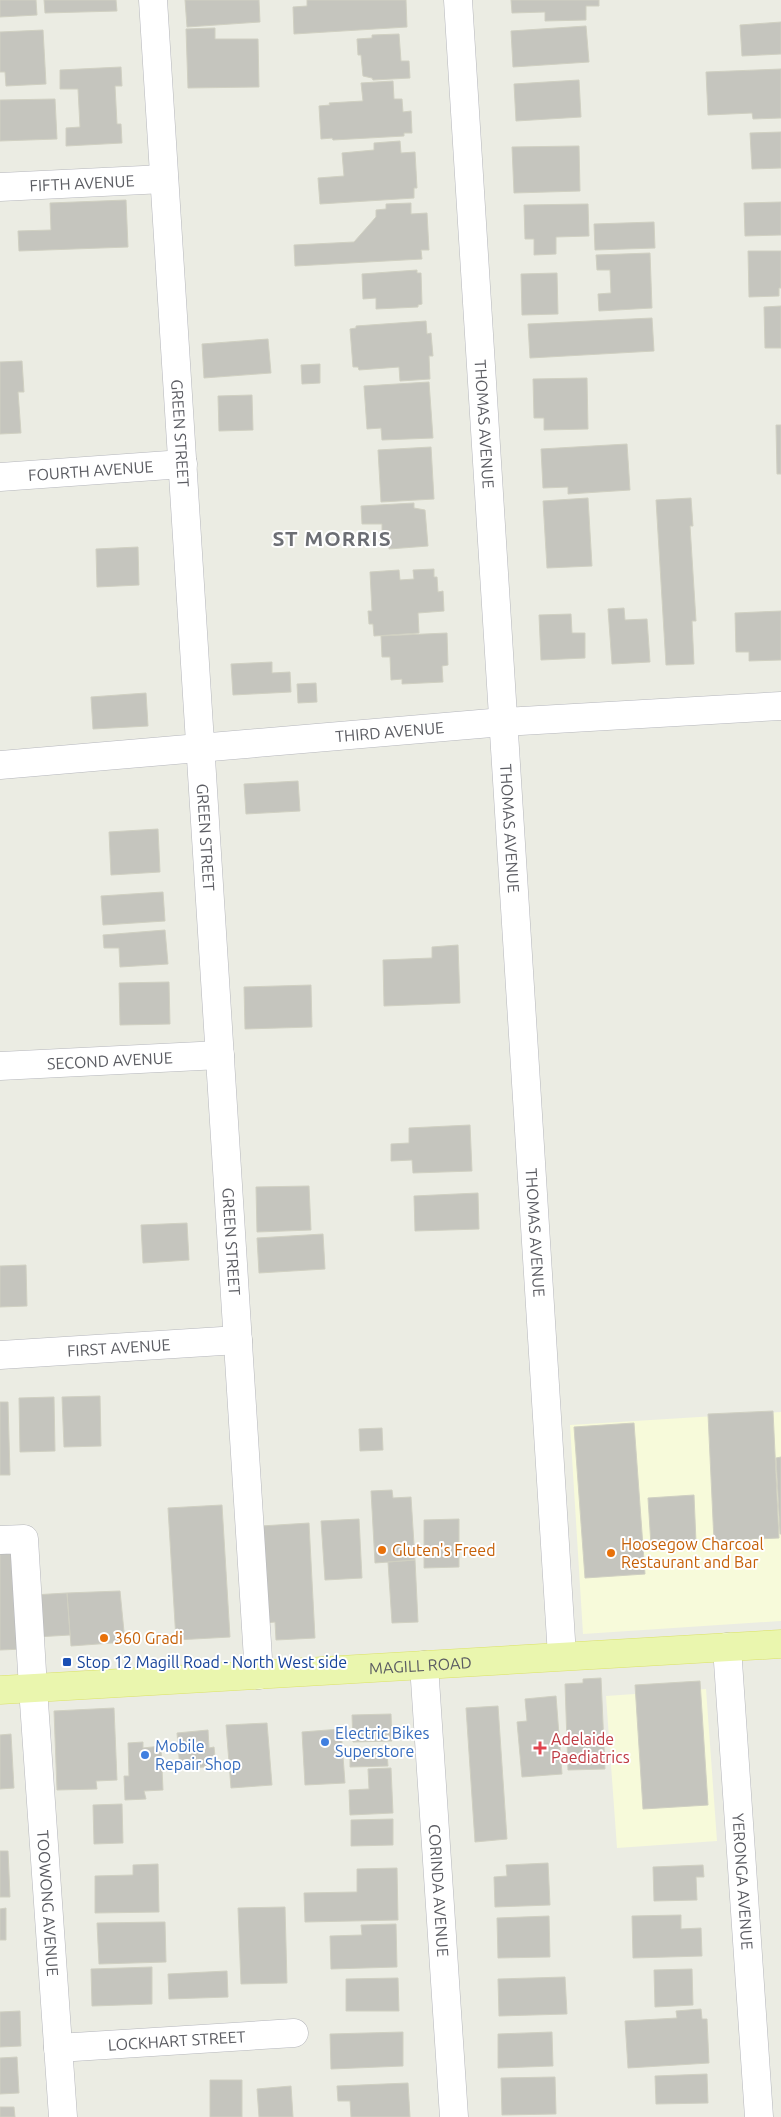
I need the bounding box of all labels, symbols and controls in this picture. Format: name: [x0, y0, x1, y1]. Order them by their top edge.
street label: FIFTH AVENUE: [29, 171, 135, 195]
street label: THOMAS AVENUE: [472, 359, 498, 489]
street label: GREEN STREET: [168, 379, 193, 488]
street label: FOURTH AVENUE: [28, 457, 154, 484]
district label: ST MORRIS: [272, 526, 392, 550]
street label: THIRD AVENUE: [334, 718, 445, 745]
street label: THOMAS AVENUE: [497, 763, 523, 893]
street label: GREEN STREET: [194, 783, 218, 892]
street label: SECOND AVENUE: [47, 1048, 173, 1073]
street label: THOMAS AVENUE: [522, 1168, 548, 1298]
street label: GREEN STREET: [219, 1187, 244, 1296]
street label: FIRST AVENUE: [67, 1335, 171, 1360]
place label: Hoosegow Charcoal Restaurant and Bar: [621, 1535, 764, 1571]
place label: Gluten's Freed: [392, 1541, 496, 1559]
marker: Gluten's Freed: [376, 1544, 388, 1556]
marker: Hoosegow Charcoal Restaurant and Bar: [605, 1547, 617, 1559]
place label: 360 Gradi: [114, 1629, 183, 1647]
marker: 360 Gradi: [98, 1632, 110, 1644]
place label: Stop 12 Magill Road - North West side: [77, 1653, 347, 1671]
street label: MAGILL ROAD: [368, 1653, 472, 1677]
marker: Stop 12 Magill Road - North West side: [61, 1656, 73, 1668]
place label: Electric Bikes Superstore: [335, 1724, 429, 1760]
place label: Adelaide Paediatrics: [551, 1730, 630, 1766]
marker: Electric Bikes Superstore: [319, 1736, 331, 1748]
place label: Mobile Repair Shop: [155, 1737, 241, 1773]
marker: Adelaide Paediatrics: [533, 1741, 547, 1755]
marker: Mobile Repair Shop: [139, 1749, 151, 1761]
street label: YERONGA AVENUE: [729, 1813, 757, 1950]
street label: CORINDA AVENUE: [426, 1824, 452, 1957]
street label: TOOWONG AVENUE: [34, 1829, 62, 1977]
street label: LOCKHART STREET: [107, 2027, 246, 2054]

